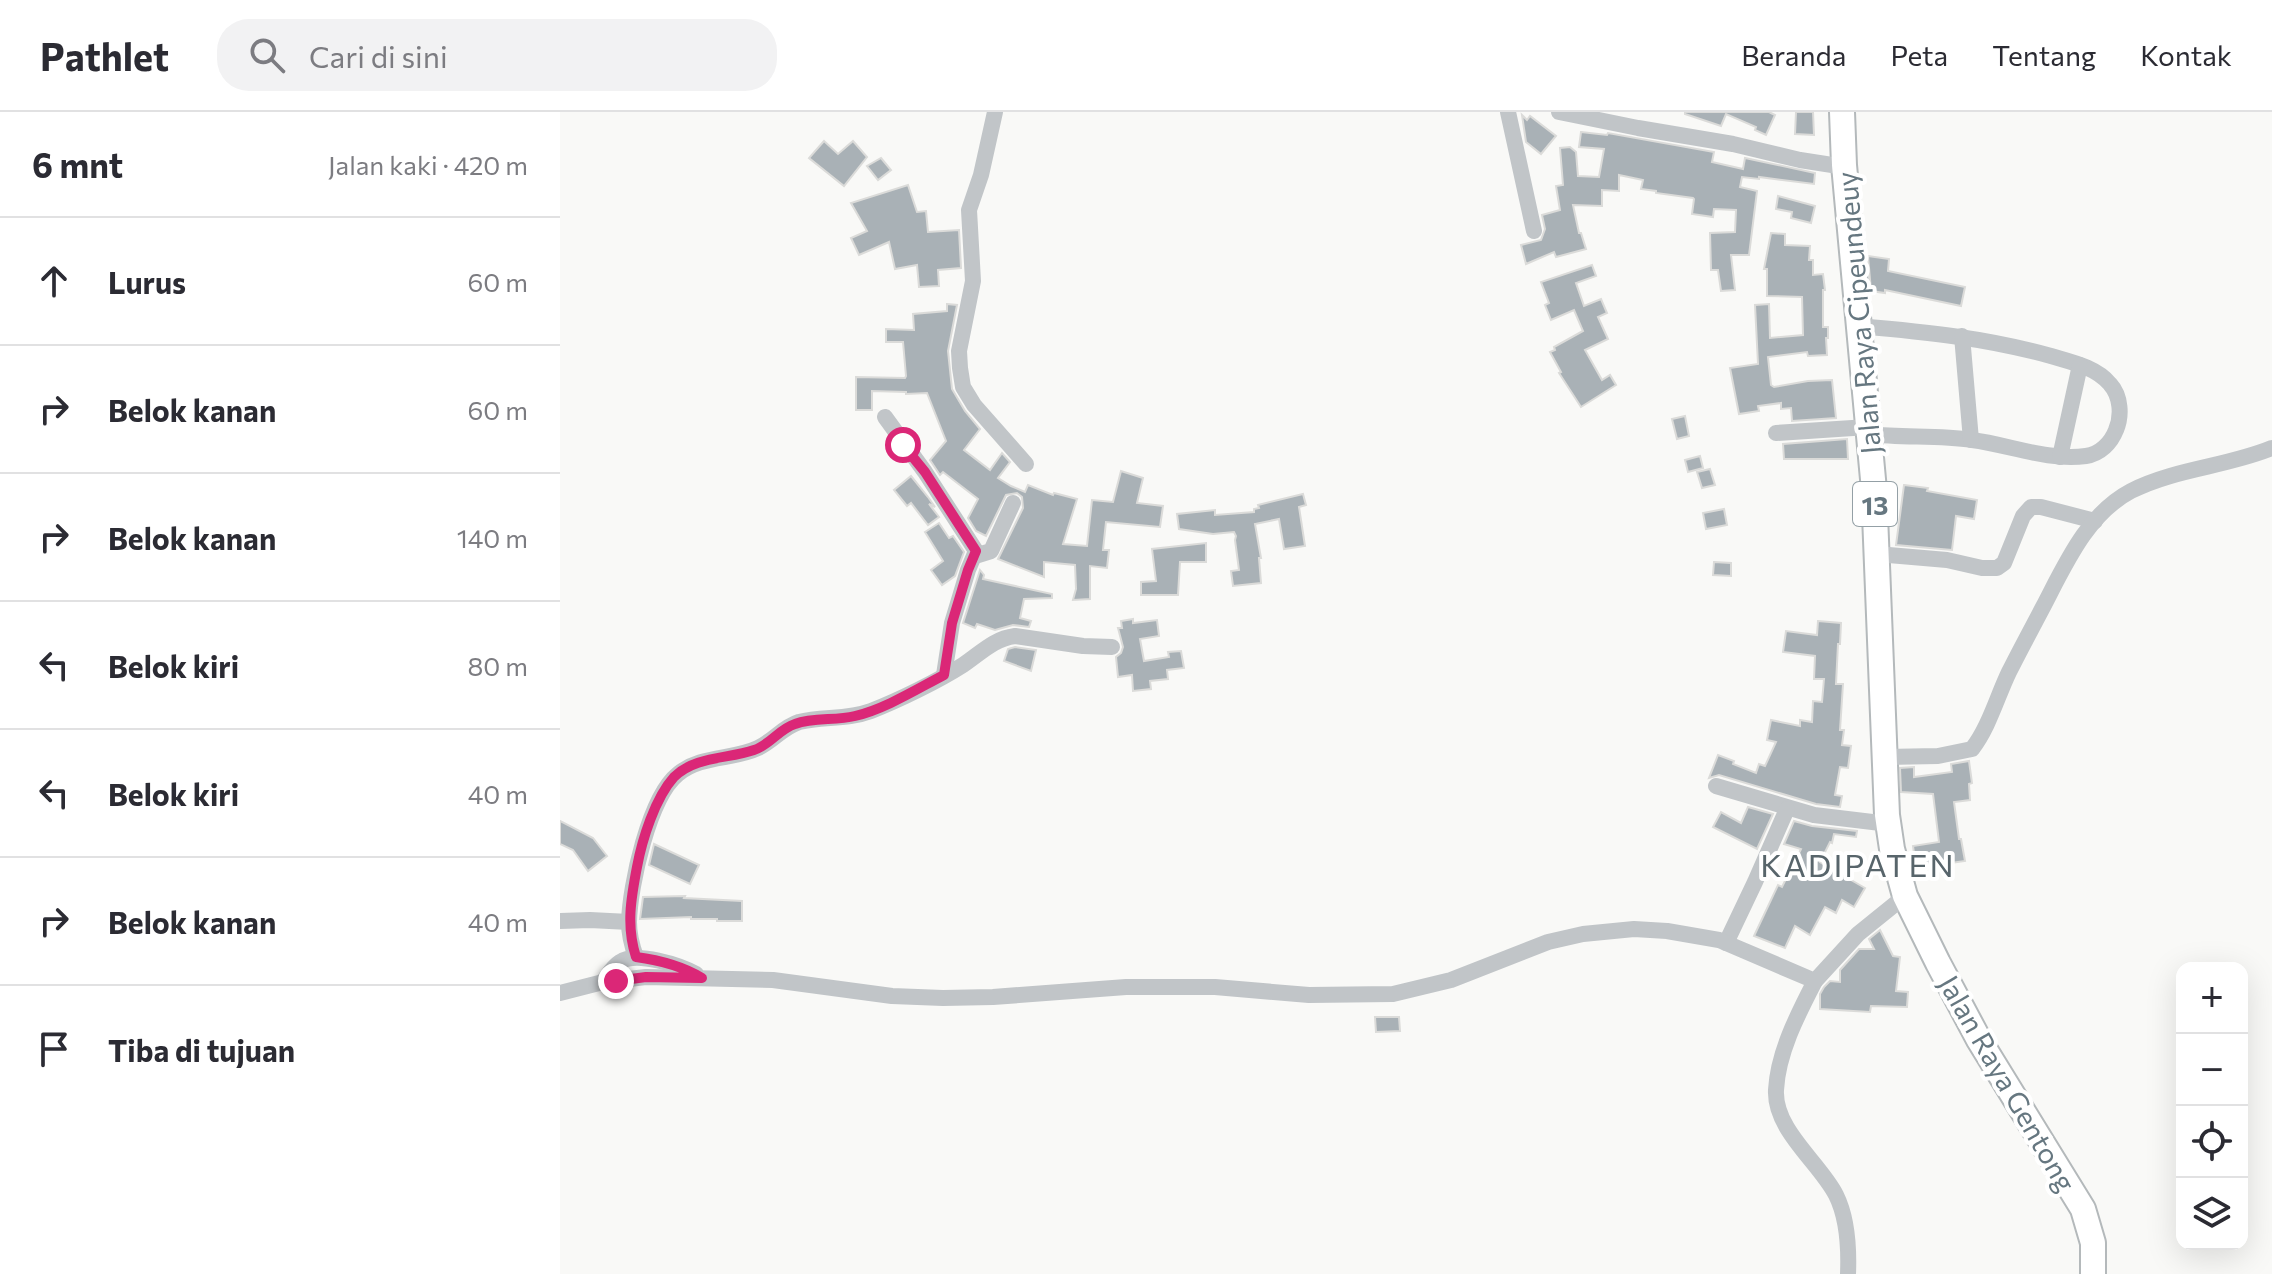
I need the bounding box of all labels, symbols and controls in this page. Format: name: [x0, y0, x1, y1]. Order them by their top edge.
search box: [217, 19, 777, 91]
text: Pathlet: [40, 32, 169, 79]
icon: search: [245, 33, 289, 77]
text: Cari di sini: [309, 37, 448, 74]
text: Beranda: [1741, 38, 1846, 72]
text: Peta: [1890, 38, 1948, 72]
text: Tentang: [1992, 38, 2096, 72]
text: Kontak: [2140, 38, 2232, 72]
text: 6 mnt: [32, 143, 123, 185]
text: Jalan kaki · 420 m: [328, 149, 528, 180]
street label: Jalan Raya Cipeundeuy: [1829, 170, 1887, 456]
icon: ahead: [32, 259, 76, 303]
text: Lurus: [108, 263, 186, 300]
text: 60 m: [468, 266, 528, 297]
icon: right: [32, 387, 76, 431]
text: Belok kanan: [108, 391, 276, 428]
text: 60 m: [468, 394, 528, 425]
route start: [885, 427, 921, 463]
road number: 13: [1853, 482, 1897, 526]
icon: right: [32, 515, 76, 559]
text: Belok kanan: [108, 519, 276, 556]
text: 140 m: [457, 522, 528, 553]
icon: left: [32, 643, 76, 687]
text: Belok kiri: [108, 647, 239, 684]
text: 80 m: [468, 650, 528, 681]
icon: left: [32, 771, 76, 815]
text: Belok kiri: [108, 775, 239, 812]
text: 40 m: [468, 778, 528, 809]
district label: KADIPATEN: [1760, 844, 1956, 884]
icon: right: [32, 899, 76, 943]
text: Belok kanan: [108, 903, 276, 940]
text: 40 m: [468, 906, 528, 937]
map controls: [2176, 962, 2248, 1250]
button: +: [2176, 962, 2248, 1034]
route end: [598, 963, 634, 999]
street label: Jalan Raya Gentong: [1932, 969, 2084, 1197]
icon: arrive: [32, 1027, 76, 1071]
text: Tiba di tujuan: [108, 1031, 295, 1068]
button: −: [2176, 1034, 2248, 1106]
button: locate: [2176, 1106, 2248, 1178]
button: layers: [2176, 1178, 2248, 1250]

